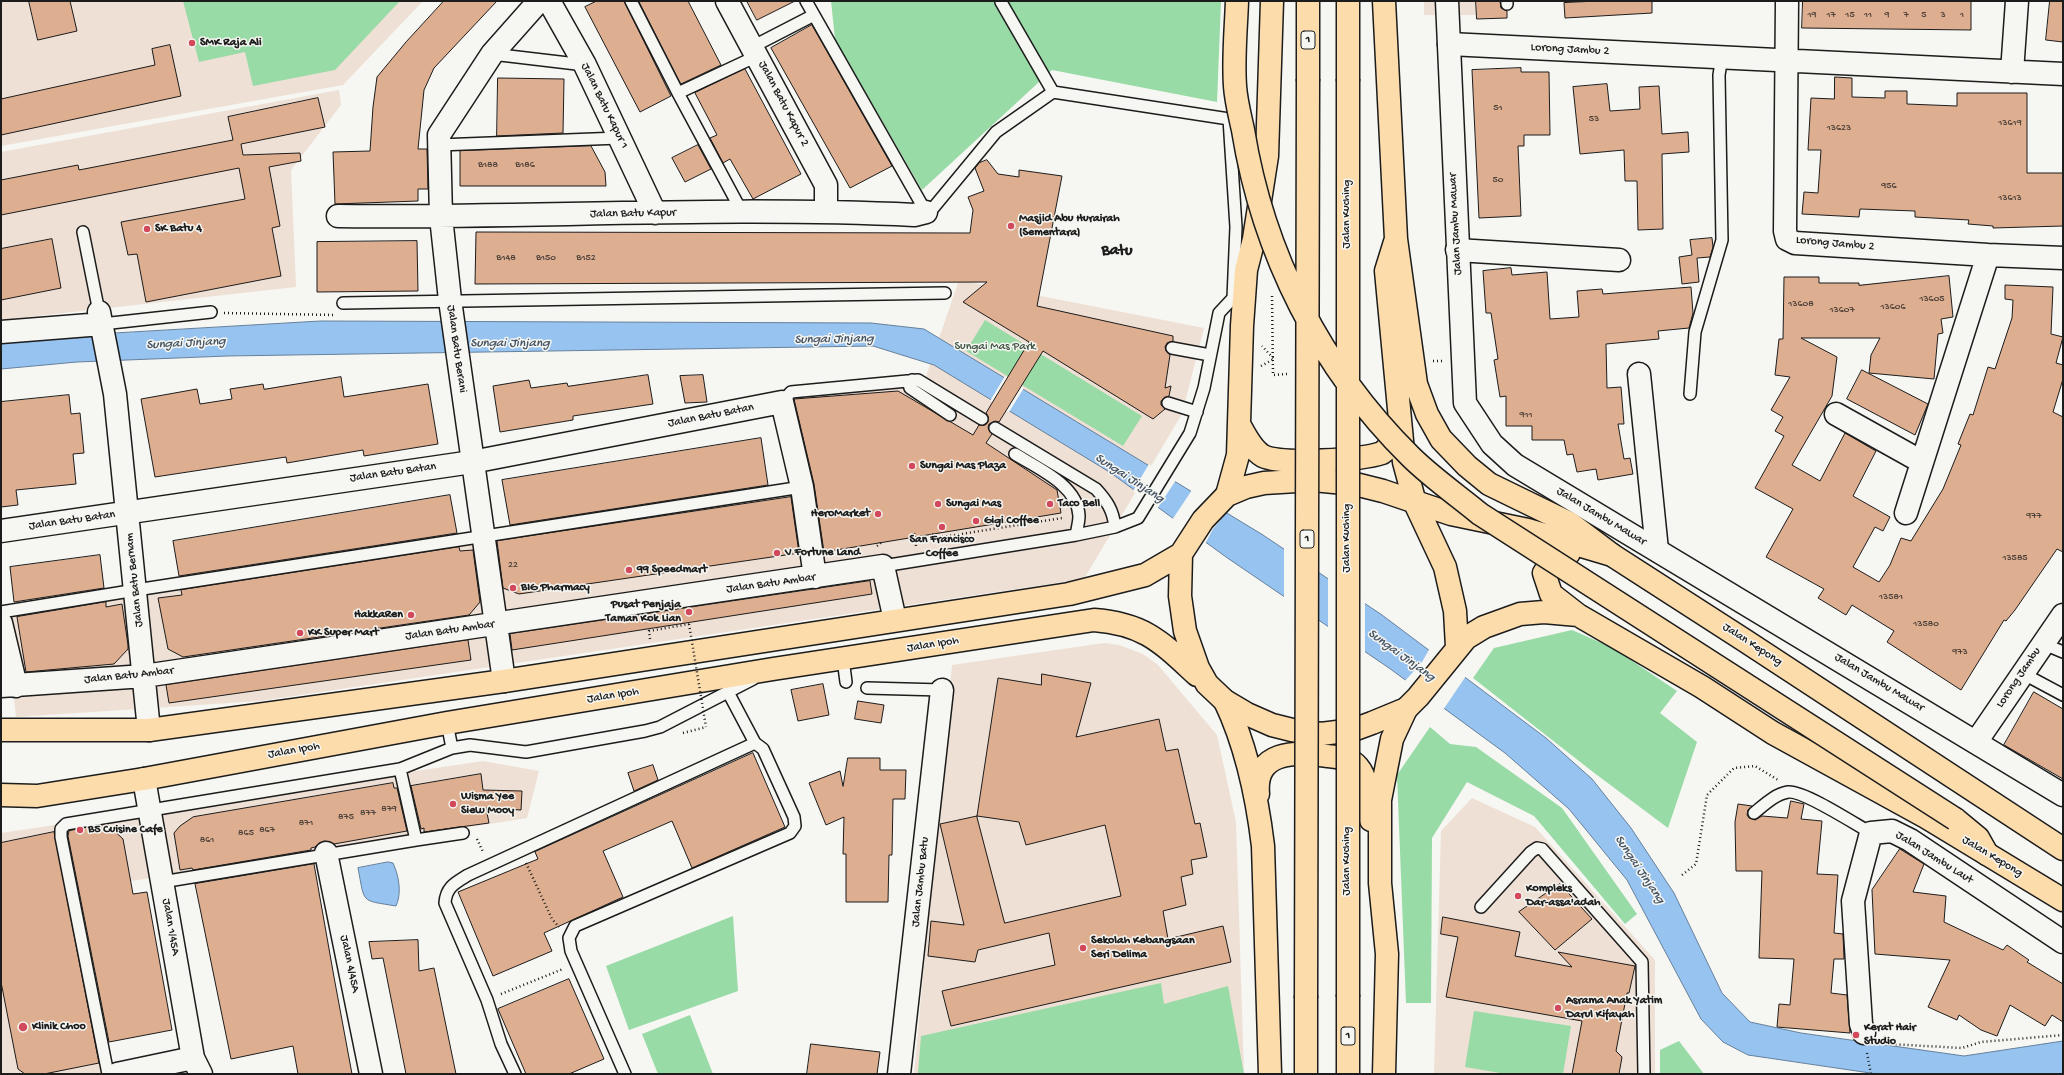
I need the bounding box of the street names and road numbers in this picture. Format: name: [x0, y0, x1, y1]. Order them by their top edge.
road number: 1: [1301, 31, 1315, 49]
street label: Lorong Jambu 2: [1530, 41, 1610, 59]
street label: Jalan Batu Kapur 2: [754, 59, 812, 149]
street label: Jalan Batu Kapur 1: [577, 61, 631, 151]
street label: Jalan Jambu Mawar: [1446, 172, 1466, 276]
street label: Jalan Kuching: [1340, 180, 1354, 248]
street label: Jalan Batu Kapur: [590, 206, 676, 222]
street label: Lorong Jambu 2: [1795, 233, 1875, 255]
street label: Jalan Batu Berani: [443, 304, 469, 394]
street label: Jalan Batu Batan: [667, 401, 755, 431]
street label: Jalan Batu Batan: [349, 460, 437, 486]
street label: Jalan Jambu Mawar: [1553, 484, 1649, 550]
street label: Jalan Kuching: [1340, 504, 1354, 572]
street label: Jalan Batu Batan: [28, 508, 116, 534]
road number: 1: [1300, 530, 1314, 548]
street label: Jalan Batu Bernam: [123, 532, 147, 628]
street label: Jalan Batu Ambar: [725, 571, 817, 597]
street label: Jalan Batu Ambar: [404, 618, 496, 644]
street label: Jalan Kepong: [1719, 620, 1785, 670]
street label: Jalan Ipoh: [906, 634, 960, 656]
street label: Lorong Jambu: [1993, 645, 2045, 711]
street label: Jalan Jambu Mawar: [1831, 650, 1927, 716]
street label: Jalan Batu Ambar: [84, 664, 174, 688]
street label: Jalan Ipoh: [586, 685, 640, 707]
street label: Jalan Ipoh: [267, 739, 321, 763]
street label: Jalan Kuching: [1340, 827, 1354, 895]
street label: Jalan Jambu Laut: [1893, 828, 1975, 888]
street label: Jalan Kepong: [1959, 833, 2025, 881]
street label: Jalan Jambu Batu: [909, 836, 933, 928]
street label: Jalan 1/45A: [158, 897, 182, 957]
street label: Jalan 4/45A: [336, 934, 362, 994]
road number: 1: [1341, 1027, 1355, 1045]

